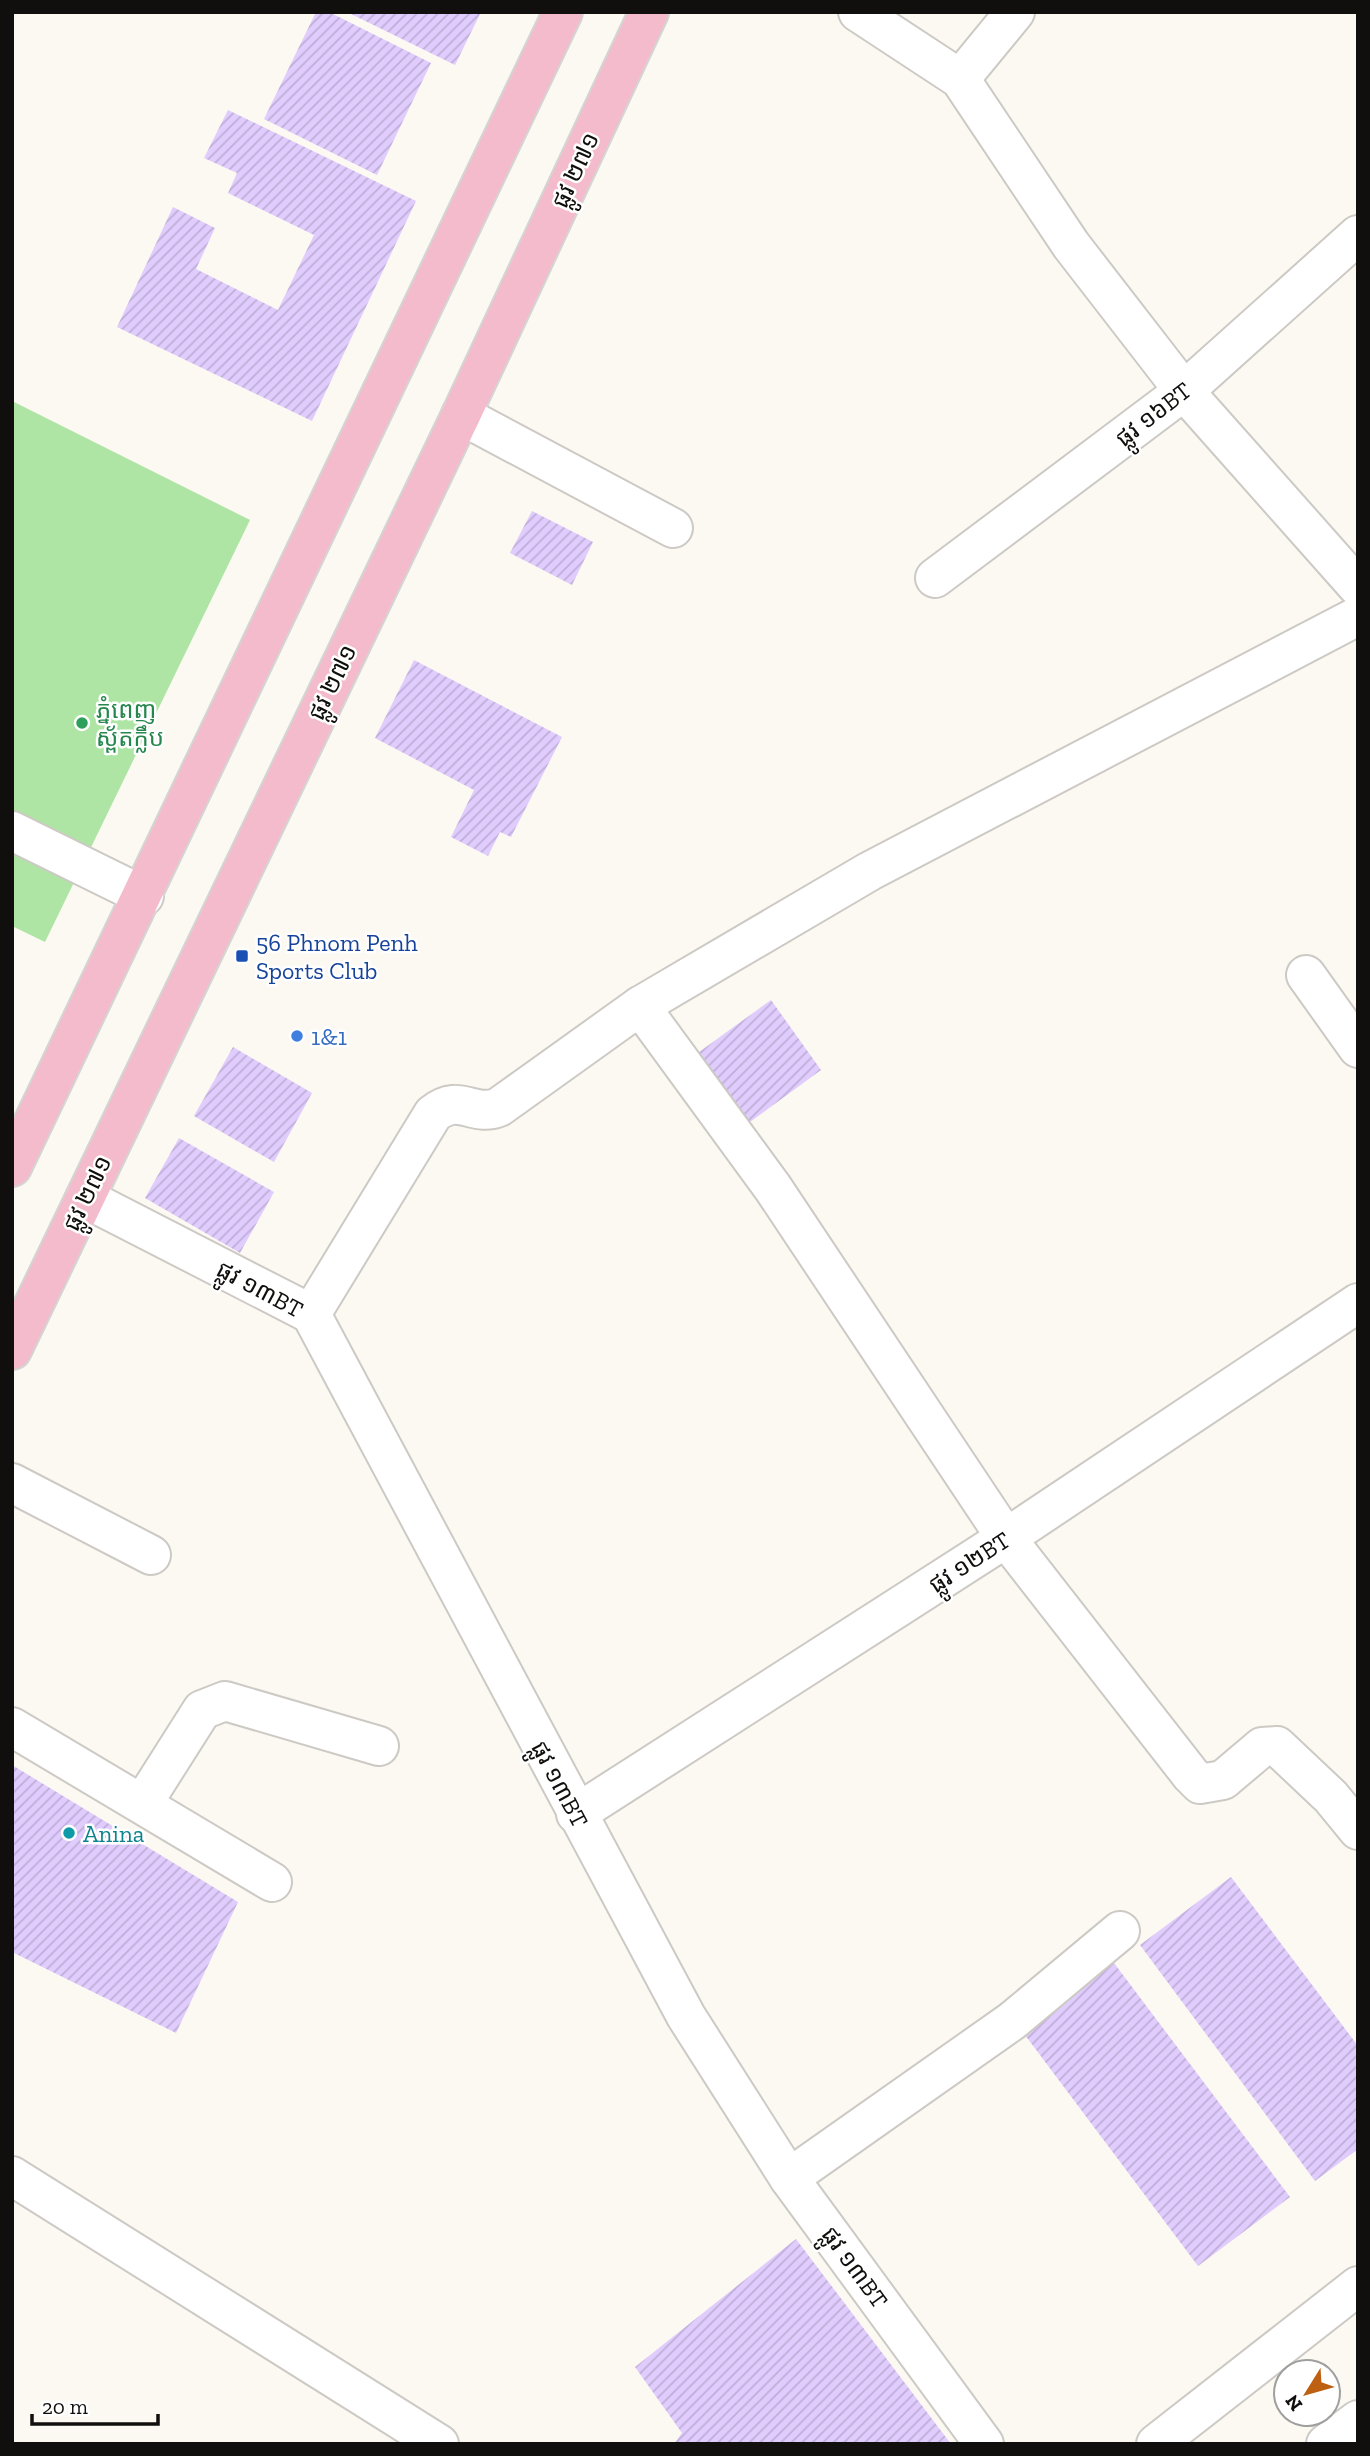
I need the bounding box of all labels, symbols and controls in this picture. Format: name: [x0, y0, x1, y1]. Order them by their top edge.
street label: ផ្លូវ ២៧១: [545, 127, 613, 216]
street label: ផ្លូវ ១៦BT: [1109, 375, 1202, 459]
street label: ផ្លូវ ២៧១: [301, 639, 370, 728]
place label: ភ្នំពេញ ស្ព័តក្លឹប: [96, 695, 164, 752]
marker: ភ្នំពេញ ស្ព័តក្លឹប: [74, 715, 90, 731]
place label: 56 Phnom Penh Sports Club: [256, 928, 418, 985]
marker: 56 Phnom Penh Sports Club: [234, 948, 250, 964]
place label: 1&1: [311, 1022, 347, 1051]
marker: 1&1: [289, 1028, 305, 1044]
street label: ផ្លូវ ២៧១: [56, 1150, 125, 1239]
street label: ផ្លូវ ១៣BT: [208, 1254, 308, 1331]
street label: ផ្លូវ ១២BT: [923, 1525, 1020, 1606]
street label: ផ្លូវ ១៣BT: [518, 1736, 595, 1836]
place label: Anina: [83, 1819, 145, 1848]
marker: Anina: [61, 1825, 77, 1841]
street label: ផ្លូវ ១៣BT: [809, 2221, 894, 2318]
north arrow: [1272, 2358, 1342, 2428]
scale bar: [32, 2382, 158, 2426]
text: N: [1280, 2390, 1307, 2416]
text: 20 m: [42, 2394, 88, 2419]

